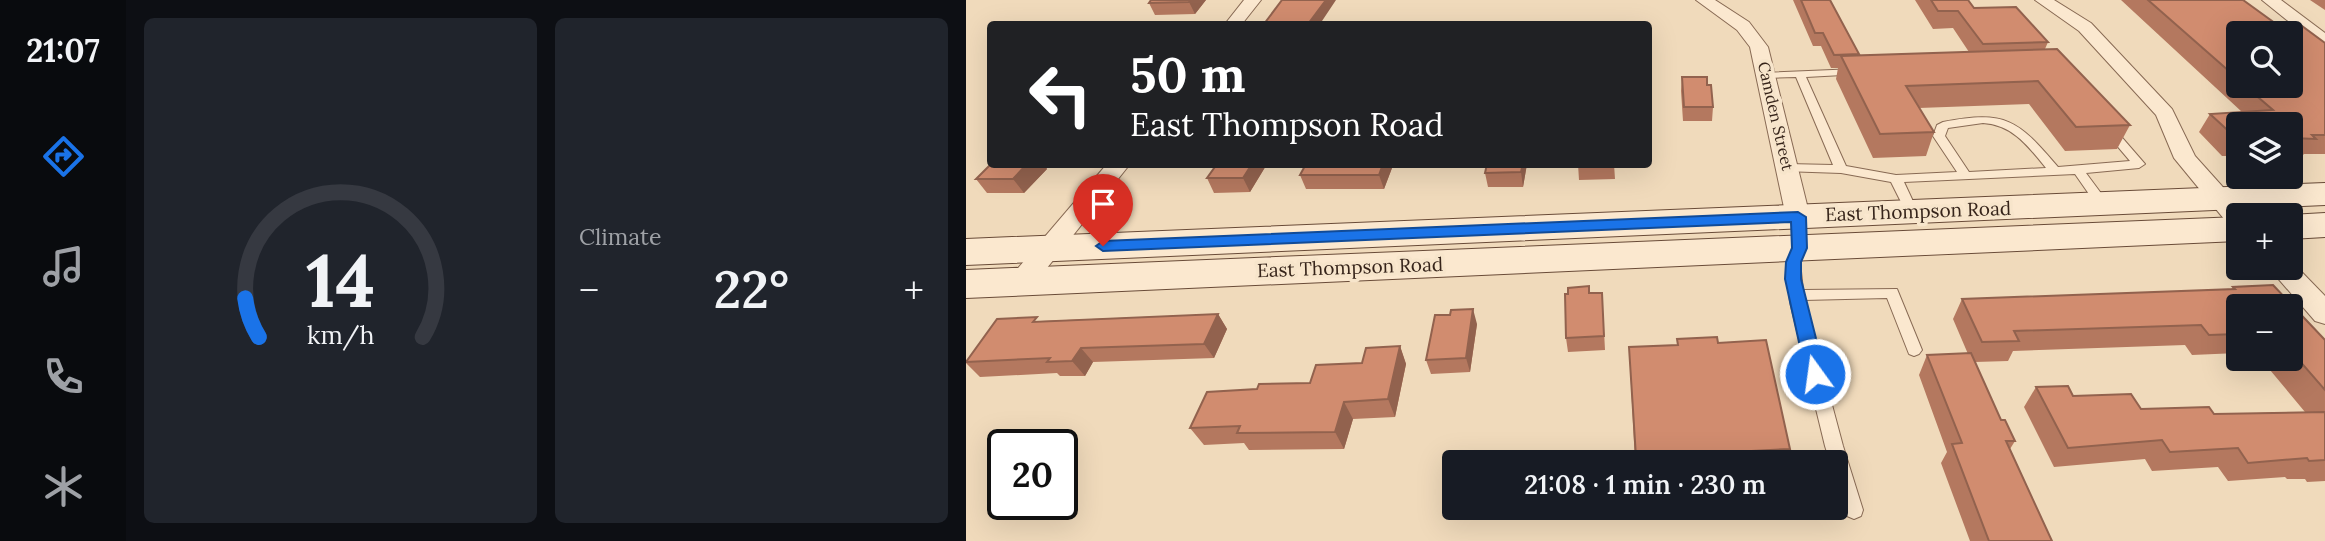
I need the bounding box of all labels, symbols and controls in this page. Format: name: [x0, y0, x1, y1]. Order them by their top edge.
map controls: [2226, 21, 2303, 371]
button: search: [2226, 21, 2303, 98]
text: 21:07: [26, 30, 100, 71]
text: 50 m: [1130, 43, 1246, 105]
icon: left: [1015, 49, 1106, 140]
street label: Camden Street: [1754, 60, 1798, 173]
text: East Thompson Road: [1130, 104, 1444, 145]
button: layers: [2226, 112, 2303, 189]
icon: directions: [39, 132, 88, 181]
pin: [1073, 174, 1133, 246]
icon: arrive: [1084, 185, 1122, 223]
street label: East Thompson Road: [1824, 196, 2012, 226]
button: +: [2226, 203, 2303, 280]
text: Climate: [579, 222, 661, 251]
text: 14: [306, 234, 375, 327]
icon: music: [39, 242, 88, 291]
street label: East Thompson Road: [1256, 252, 1444, 282]
text: 22°: [714, 256, 789, 322]
text: −: [579, 266, 599, 314]
text: +: [904, 266, 924, 314]
button: −: [2226, 294, 2303, 371]
text: km/h: [307, 318, 374, 350]
position arrow: [1778, 337, 1852, 411]
icon: phone: [39, 352, 88, 401]
speed limit sign: 20: [987, 429, 1078, 520]
icon: climate: [39, 462, 88, 511]
text: 21:08 · 1 min · 230 m: [1524, 468, 1766, 501]

